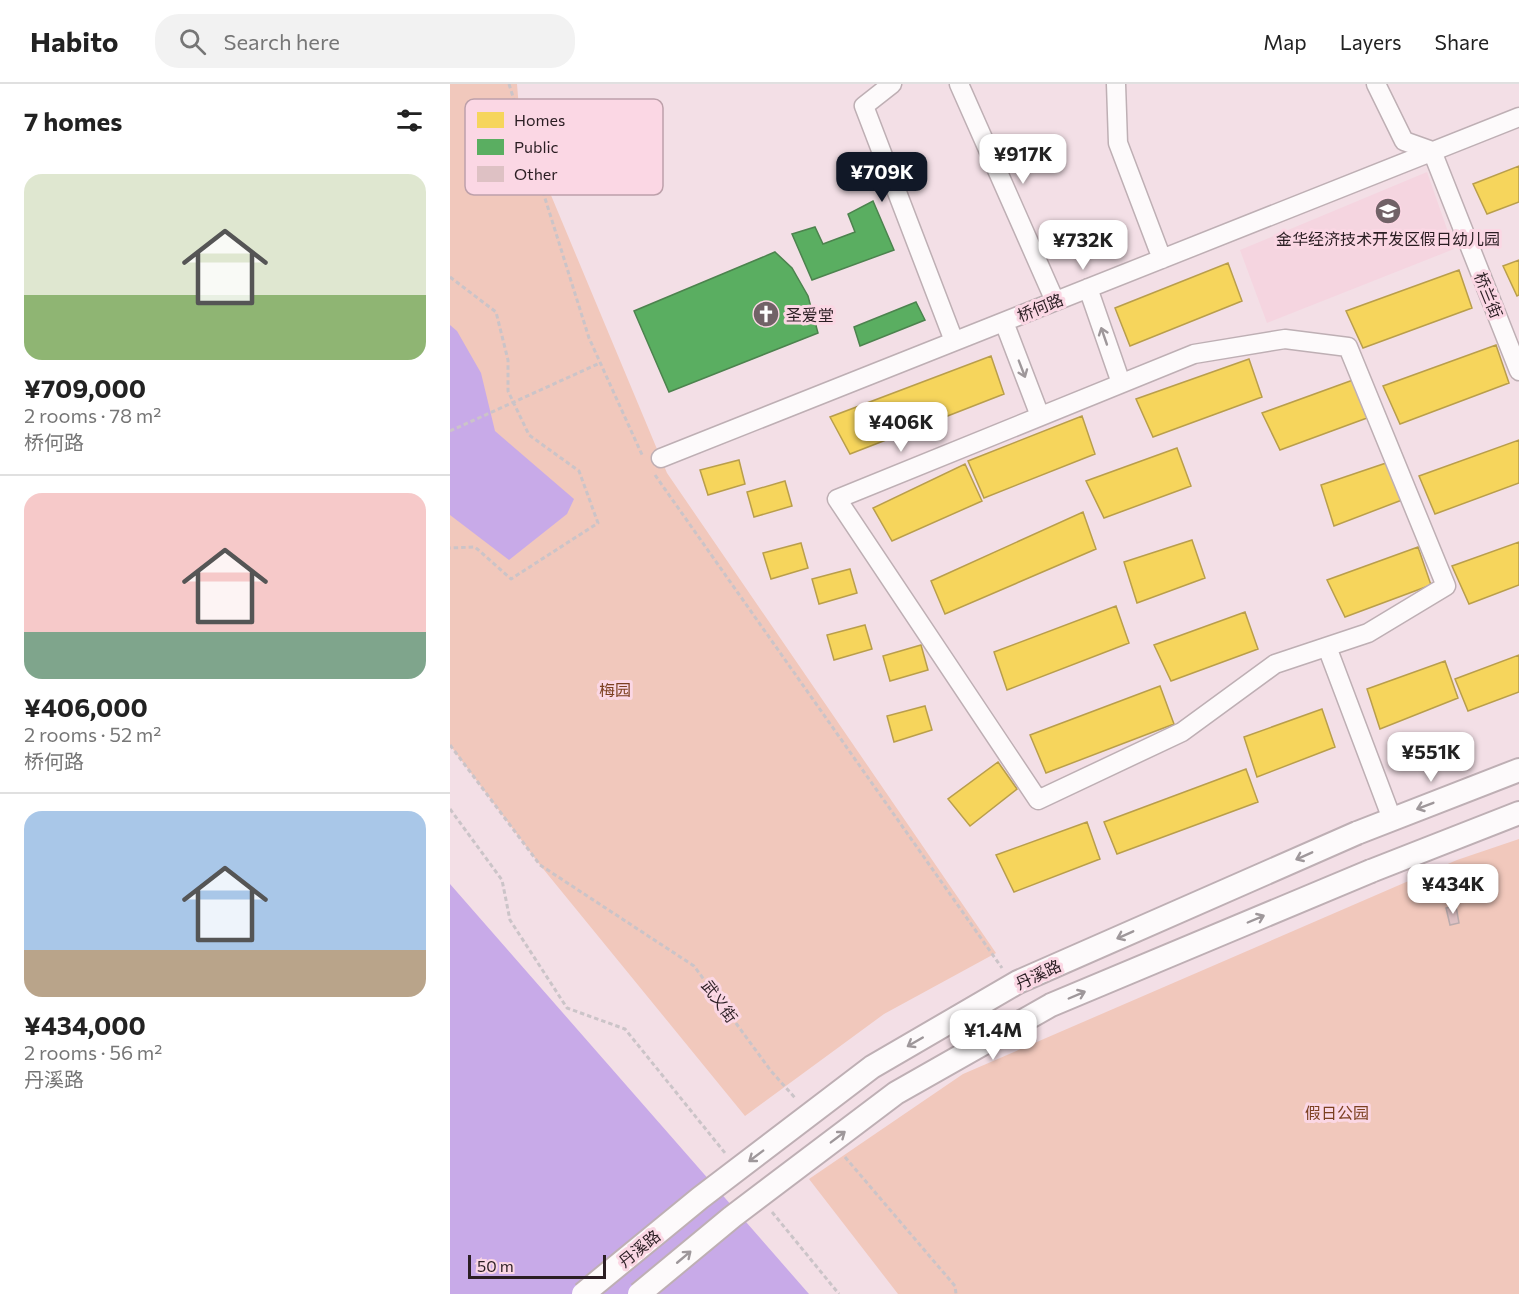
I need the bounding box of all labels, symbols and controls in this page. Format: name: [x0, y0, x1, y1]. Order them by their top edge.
search box: [155, 14, 575, 68]
text: Habito: [30, 24, 119, 58]
icon: search: [176, 25, 209, 58]
text: Search here: [224, 28, 340, 55]
text: Map: [1263, 29, 1307, 54]
text: Layers: [1340, 29, 1402, 54]
text: Share: [1435, 29, 1489, 54]
legend: [465, 99, 663, 195]
icon: filters: [393, 104, 426, 137]
text: 7 homes: [24, 105, 122, 136]
text: Homes: [514, 110, 565, 129]
pin: ¥917K: [981, 134, 1065, 185]
text: Public: [514, 137, 559, 156]
text: ¥917K: [993, 141, 1053, 165]
pin: ¥709K: [840, 152, 924, 203]
text: ¥709K: [850, 159, 914, 183]
text: Other: [514, 164, 558, 183]
school or university icon: 金华经济技术开发区假日幼儿园: [1373, 196, 1403, 226]
icon: home: [171, 213, 279, 321]
pin: ¥732K: [1041, 220, 1125, 271]
text: ¥732K: [1053, 227, 1113, 251]
place label: 金华经济技术开发区假日幼儿园: [1276, 229, 1500, 248]
street label: 桥兰街: [1471, 269, 1507, 321]
street label: 桥何路: [1014, 289, 1066, 325]
church icon: 圣爱堂: [751, 299, 781, 329]
place label: 圣爱堂: [786, 305, 834, 324]
one-way arrow: [1098, 327, 1109, 346]
one-way arrow: [1017, 359, 1028, 378]
text: ¥709,000: [24, 372, 146, 403]
pin: ¥406K: [859, 402, 943, 453]
text: 2 rooms · 78 m²: [24, 403, 161, 427]
text: ¥406K: [869, 409, 933, 433]
text: 桥何路: [24, 430, 84, 454]
icon: home: [171, 532, 279, 640]
park label: 梅园: [599, 680, 631, 699]
text: ¥406,000: [24, 691, 148, 722]
text: 2 rooms · 52 m²: [24, 722, 161, 746]
pin: ¥551K: [1389, 732, 1473, 783]
text: ¥551K: [1401, 739, 1461, 763]
text: 桥何路: [24, 749, 84, 773]
one-way arrow: [1416, 802, 1435, 813]
icon: home: [171, 850, 279, 958]
one-way arrow: [1295, 851, 1313, 863]
pin: ¥434K: [1411, 864, 1495, 915]
text: ¥434K: [1421, 871, 1485, 895]
one-way arrow: [1247, 913, 1265, 924]
one-way arrow: [1117, 930, 1135, 941]
street label: 丹溪路: [1012, 955, 1064, 993]
street label: 武义街: [698, 976, 742, 1026]
one-way arrow: [1067, 988, 1085, 1000]
text: ¥434,000: [24, 1009, 146, 1040]
pin: ¥1.4M: [951, 1010, 1035, 1061]
text: ¥1.4M: [964, 1017, 1022, 1041]
one-way arrow: [906, 1037, 923, 1049]
text: 2 rooms · 56 m²: [24, 1040, 162, 1064]
text: 丹溪路: [24, 1067, 84, 1091]
park label: 假日公园: [1305, 1103, 1369, 1122]
one-way arrow: [829, 1131, 845, 1143]
one-way arrow: [749, 1149, 765, 1162]
street label: 丹溪路: [614, 1226, 664, 1270]
one-way arrow: [676, 1250, 692, 1263]
scale bar: [468, 1252, 606, 1280]
text: 50 m: [477, 1256, 514, 1275]

